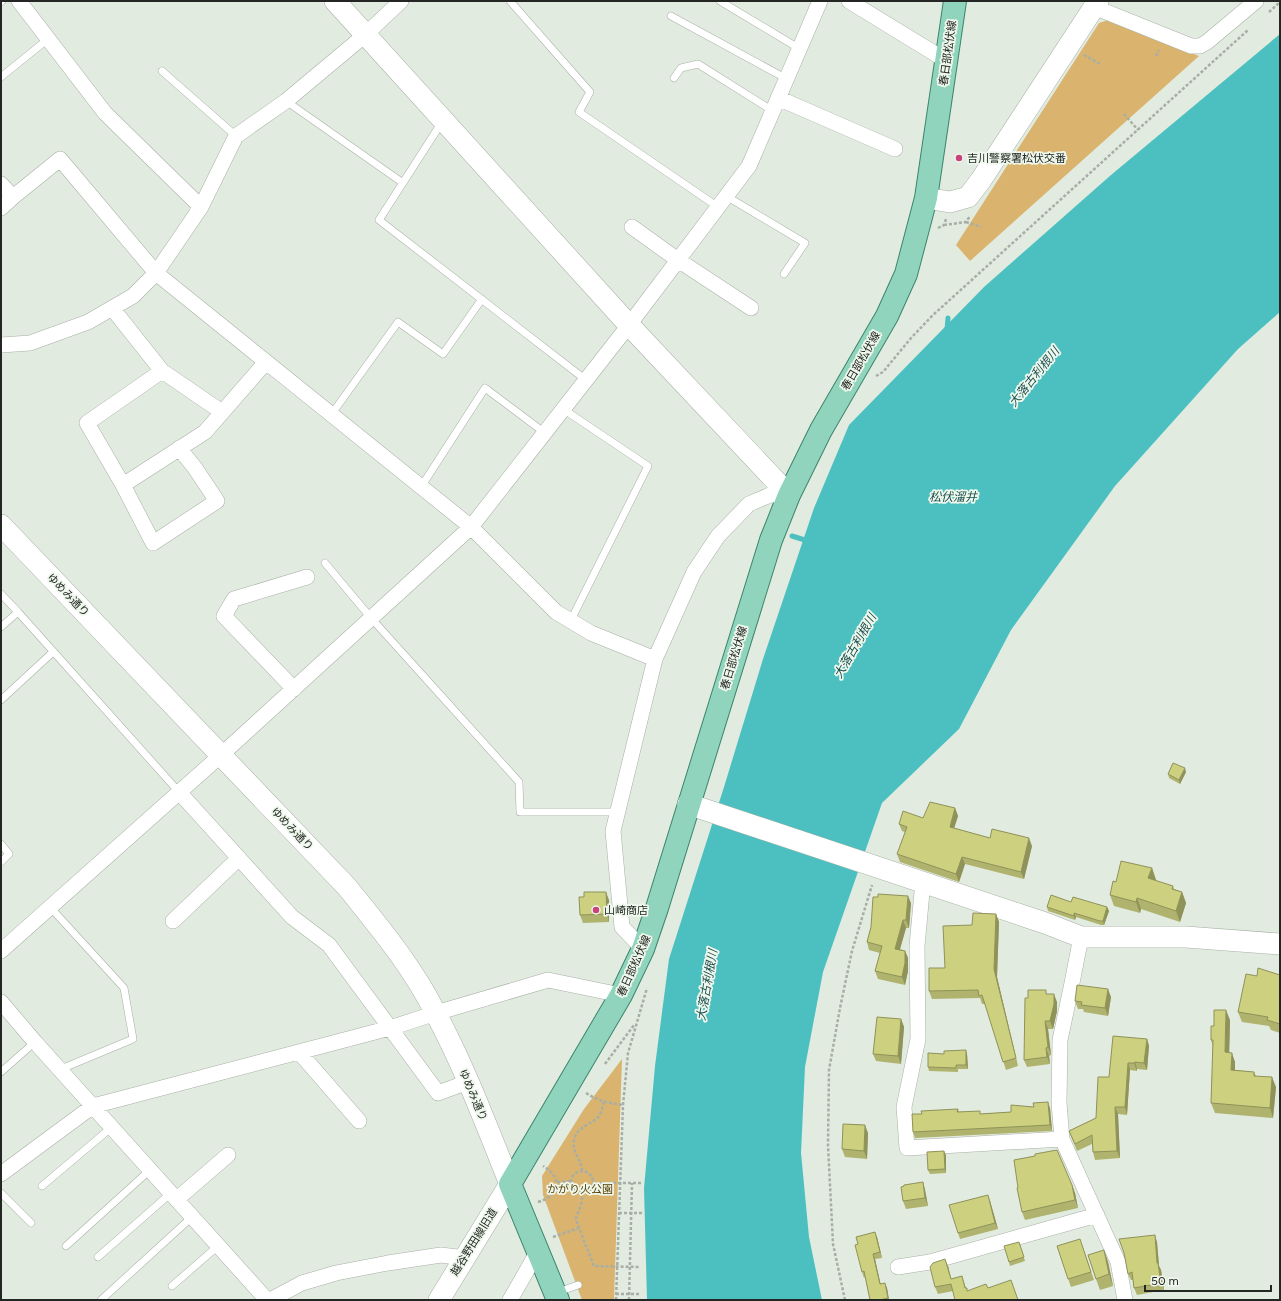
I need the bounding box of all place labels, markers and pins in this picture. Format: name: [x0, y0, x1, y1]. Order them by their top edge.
place label: 吉川警察署松伏交番: [967, 152, 1066, 165]
marker: 吉川警察署松伏交番: [954, 153, 964, 163]
place label: 山崎商店: [604, 904, 648, 917]
marker: 山崎商店: [591, 905, 601, 915]

